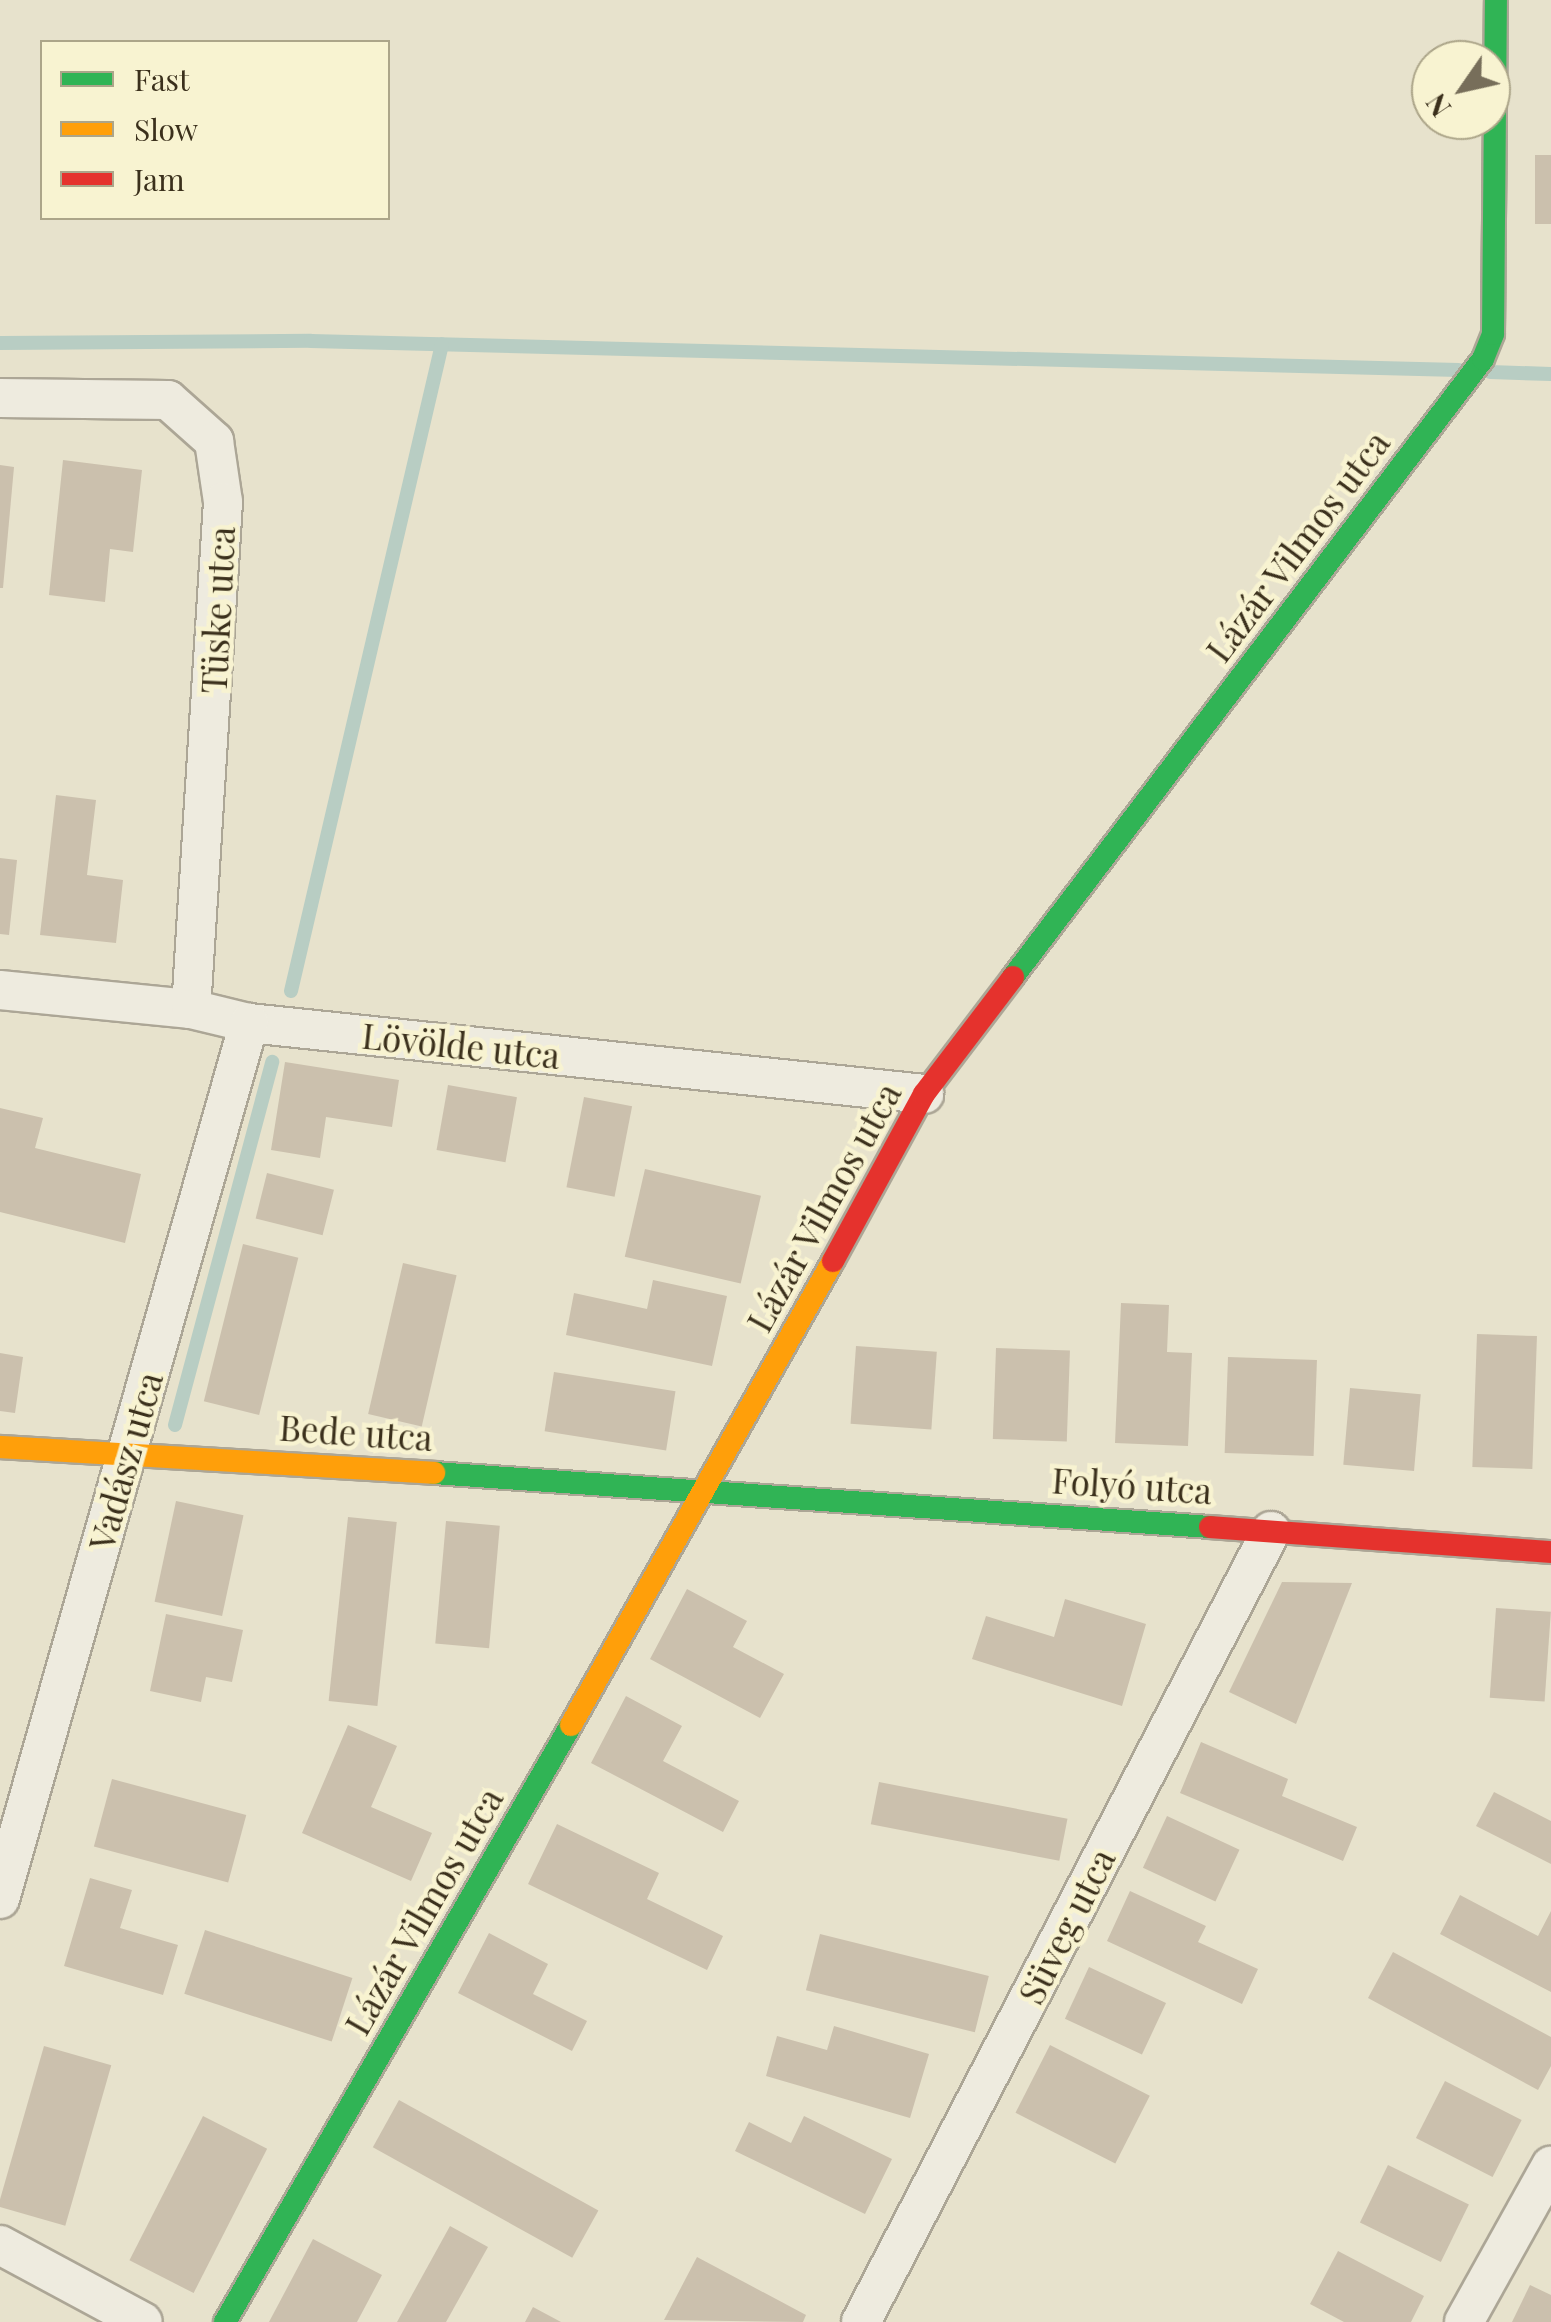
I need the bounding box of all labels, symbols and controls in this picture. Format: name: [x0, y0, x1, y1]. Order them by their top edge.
legend: [40, 40, 390, 220]
north arrow: [1411, 40, 1511, 140]
text: Fast: [134, 59, 190, 99]
text: N: [1416, 87, 1458, 125]
text: Slow: [134, 109, 198, 149]
text: Jam: [134, 159, 185, 199]
street label: Lázár Vilmos utca: [1196, 422, 1398, 670]
street label: Tüske utca: [192, 525, 242, 695]
street label: Lövölde utca: [360, 1014, 562, 1076]
street label: Lázár Vilmos utca: [737, 1075, 909, 1339]
street label: Vadász utca: [80, 1367, 170, 1555]
street label: Bede utca: [278, 1406, 434, 1458]
street label: Folyó utca: [1051, 1458, 1213, 1512]
street label: Lázár Vilmos utca: [335, 1779, 511, 2043]
street label: Süveg utca: [1009, 1842, 1123, 2010]

